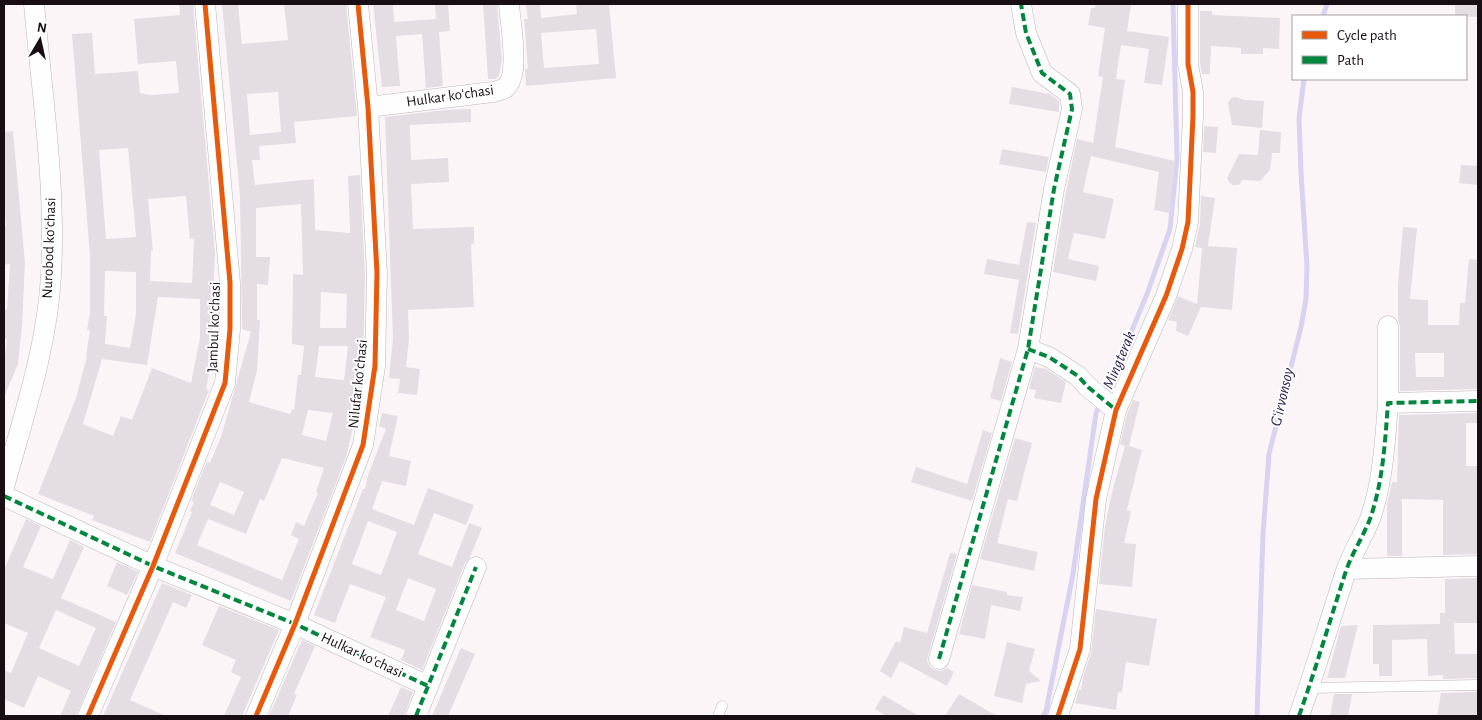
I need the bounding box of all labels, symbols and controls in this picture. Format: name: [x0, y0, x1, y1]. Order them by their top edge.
north arrow: [15, 15, 65, 65]
legend: [1292, 15, 1467, 80]
text: N: [36, 20, 48, 36]
text: Cycle path: [1337, 28, 1397, 43]
text: Path: [1337, 53, 1364, 68]
street label: Hulkar koʻchasi: [405, 82, 495, 110]
street label: Nurobod koʻchasi: [40, 197, 58, 299]
street label: Jambul koʻchasi: [205, 281, 223, 373]
water label: Mingterak: [1100, 329, 1138, 391]
street label: Nilufar koʻchasi: [346, 339, 370, 429]
water label: G‘irvonsoy: [1268, 366, 1297, 428]
street label: Hulkar koʻchasi: [319, 630, 405, 680]

